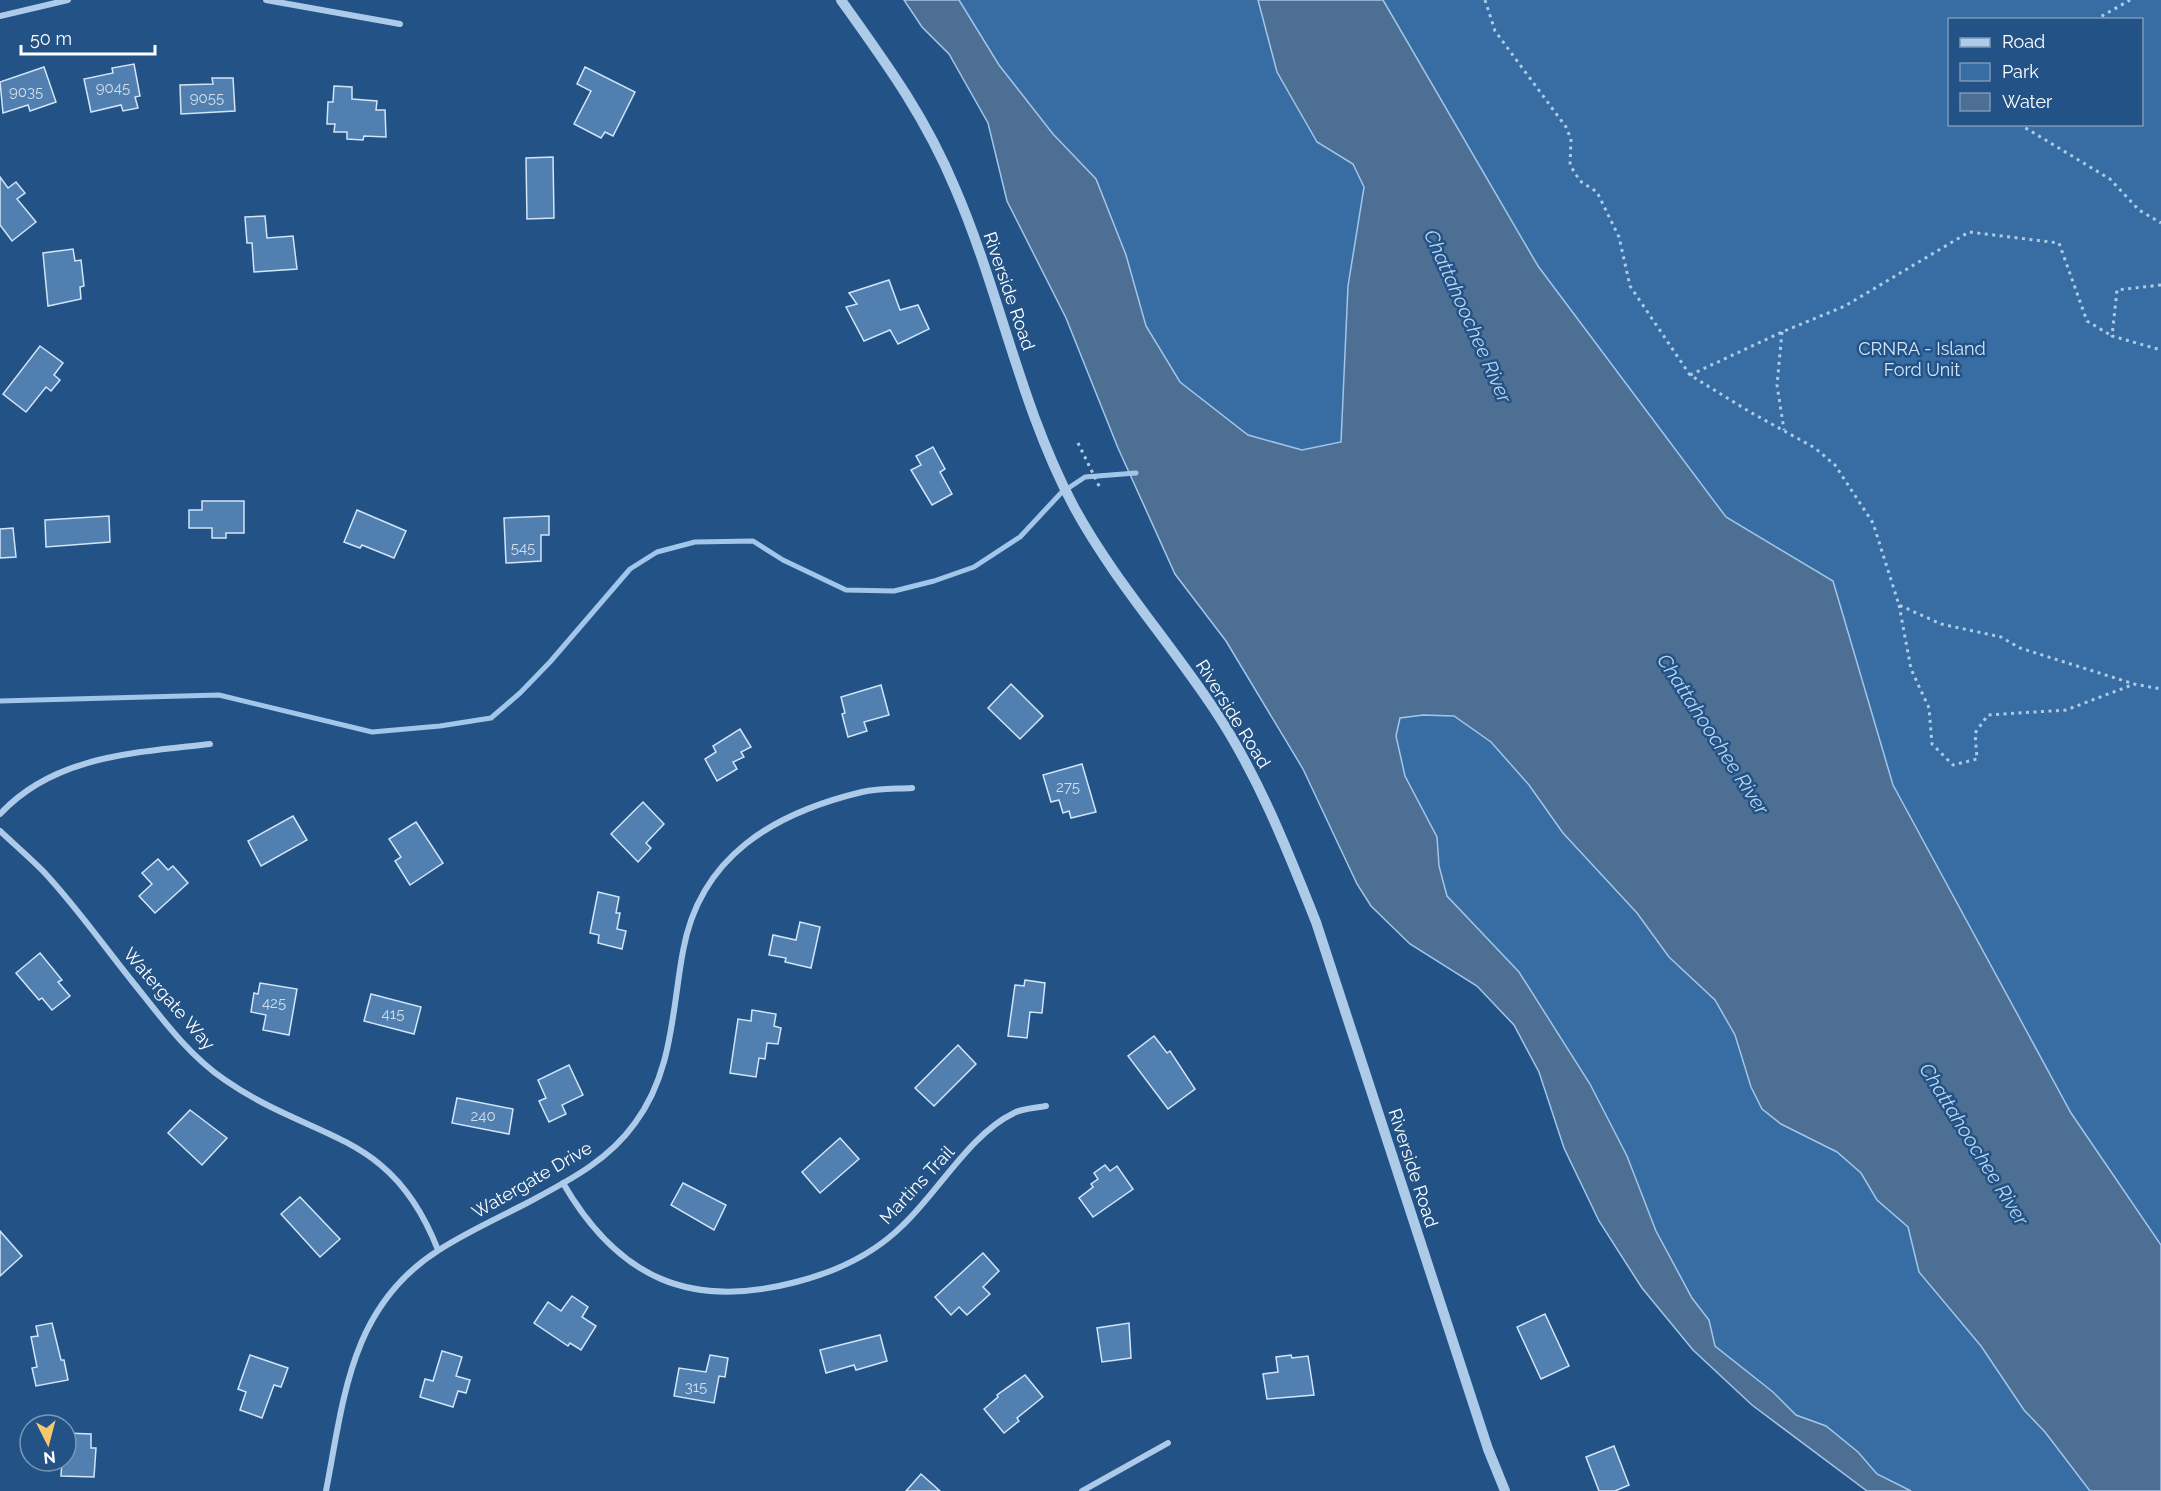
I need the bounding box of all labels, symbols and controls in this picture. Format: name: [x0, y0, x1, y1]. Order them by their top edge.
scale bar: [21, 18, 154, 56]
legend: [1948, 18, 2143, 126]
text: 50 m: [30, 28, 72, 49]
text: Road: [2002, 31, 2045, 52]
text: Park: [2002, 61, 2039, 82]
house number: 9045: [96, 79, 130, 97]
house number: 9035: [9, 83, 43, 101]
house number: 9055: [190, 89, 224, 107]
text: Water: [2002, 91, 2053, 112]
water label: Chattahoochee River: [1419, 226, 1517, 407]
street label: Riverside Road: [979, 229, 1040, 353]
park label: CRNRA - Island Ford Unit: [1858, 338, 1986, 380]
house number: 545: [511, 539, 535, 557]
water label: Chattahoochee River: [1652, 649, 1775, 820]
street label: Riverside Road: [1192, 656, 1275, 772]
house number: 275: [1056, 778, 1080, 796]
street label: Watergate Way: [119, 943, 220, 1054]
house number: 425: [262, 994, 286, 1012]
house number: 415: [382, 1005, 404, 1023]
water label: Chattahoochee River: [1914, 1058, 2034, 1231]
street label: Riverside Road: [1384, 1106, 1443, 1230]
house number: 240: [470, 1107, 496, 1125]
street label: Watergate Drive: [468, 1137, 596, 1222]
street label: Martins Trail: [875, 1141, 958, 1228]
house number: 315: [685, 1378, 707, 1396]
north arrow: [18, 1413, 78, 1473]
text: N: [42, 1447, 57, 1468]

